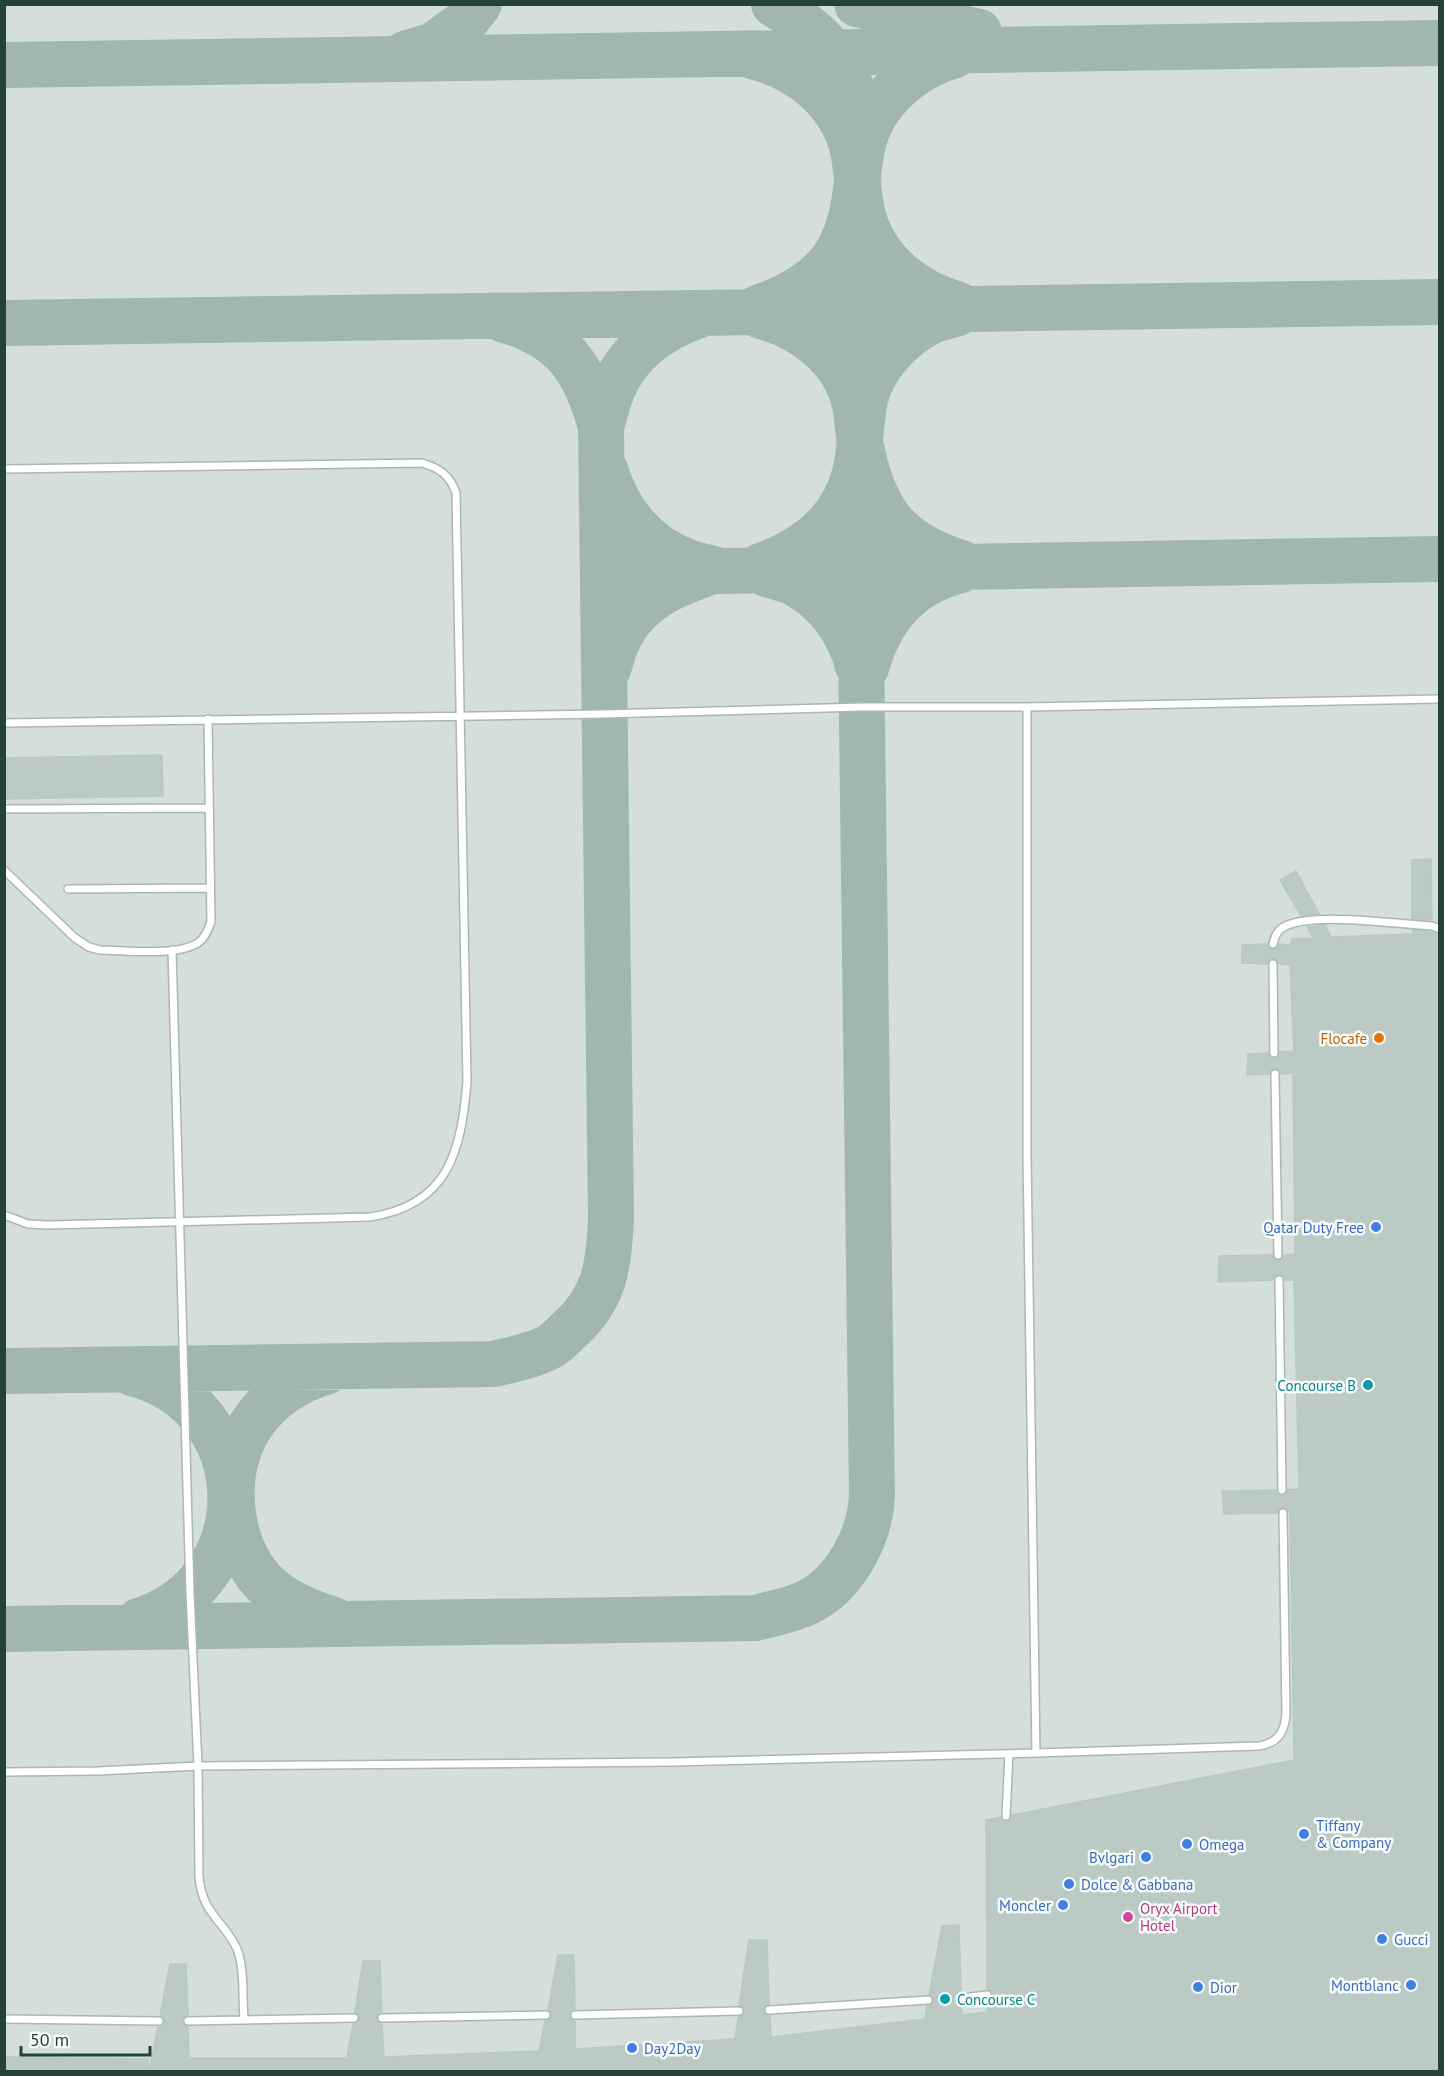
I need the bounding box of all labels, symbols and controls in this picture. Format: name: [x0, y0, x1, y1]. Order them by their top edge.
place label: Flocafe: [1320, 1029, 1367, 1048]
marker: Flocafe: [1372, 1031, 1386, 1045]
place label: Qatar Duty Free: [1263, 1218, 1364, 1237]
marker: Qatar Duty Free: [1369, 1220, 1383, 1234]
place label: Concourse B: [1277, 1376, 1356, 1395]
marker: Concourse B: [1361, 1378, 1375, 1392]
place label: Tiffany & Company: [1316, 1816, 1391, 1852]
marker: Tiffany & Company: [1297, 1827, 1311, 1841]
place label: Omega: [1199, 1835, 1244, 1854]
marker: Omega: [1180, 1837, 1194, 1851]
place label: Bvlgari: [1089, 1848, 1134, 1867]
marker: Bvlgari: [1139, 1850, 1153, 1864]
place label: Dolce & Gabbana: [1081, 1875, 1193, 1894]
marker: Dolce & Gabbana: [1062, 1877, 1076, 1891]
place label: Moncler: [999, 1896, 1051, 1915]
marker: Moncler: [1056, 1898, 1070, 1912]
place label: Oryx Airport Hotel: [1140, 1899, 1218, 1935]
marker: Oryx Airport Hotel: [1121, 1910, 1135, 1924]
place label: Gucci: [1394, 1930, 1428, 1949]
marker: Gucci: [1375, 1932, 1389, 1946]
place label: Montblanc: [1331, 1976, 1399, 1995]
place label: Dior: [1210, 1978, 1237, 1997]
marker: Montblanc: [1404, 1978, 1418, 1992]
marker: Dior: [1191, 1980, 1205, 1994]
place label: Concourse C: [957, 1990, 1035, 2009]
marker: Concourse C: [938, 1992, 952, 2006]
scale bar: [21, 2019, 150, 2057]
text: 50 m: [30, 2028, 69, 2051]
place label: Day2Day: [644, 2039, 701, 2058]
marker: Day2Day: [625, 2041, 639, 2055]

